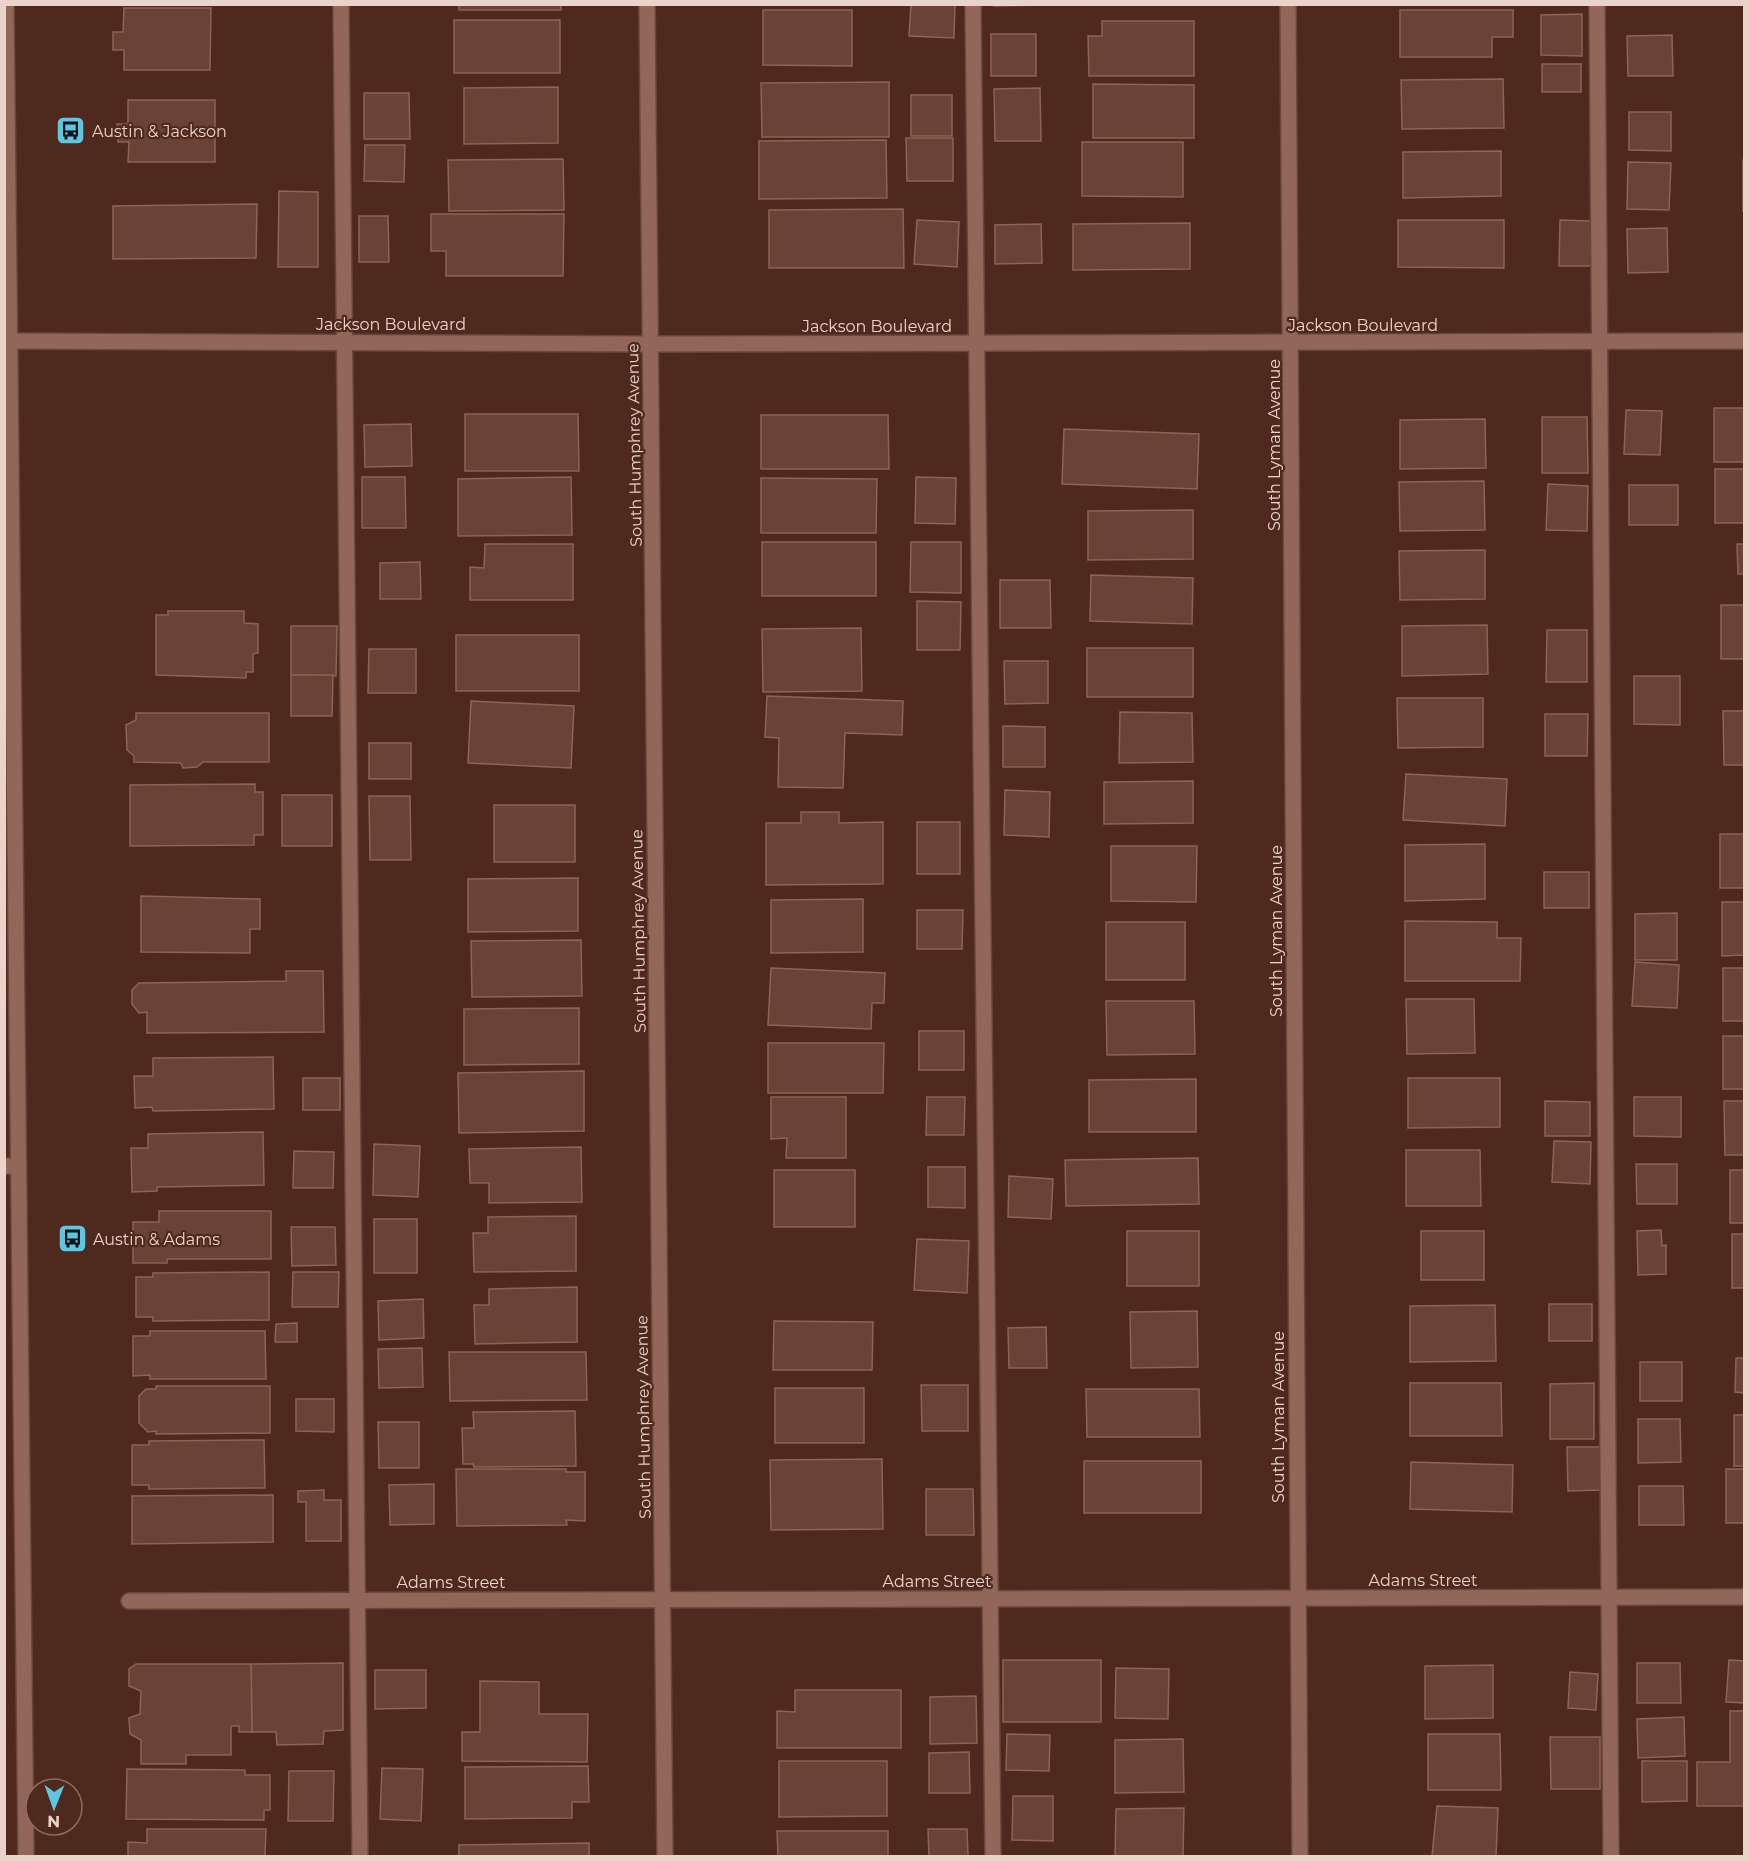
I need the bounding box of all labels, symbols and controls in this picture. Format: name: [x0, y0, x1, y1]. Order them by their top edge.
bus stop icon: Austin & Jackson: [55, 115, 87, 147]
place label: Austin & Jackson: [92, 122, 227, 141]
street label: Jackson Boulevard: [315, 315, 466, 334]
street label: Jackson Boulevard: [1287, 316, 1438, 335]
street label: Jackson Boulevard: [801, 317, 952, 336]
street label: South Humphrey Avenue: [623, 343, 646, 547]
street label: South Lyman Avenue: [1265, 359, 1284, 531]
street label: South Humphrey Avenue: [627, 829, 650, 1033]
street label: South Lyman Avenue: [1267, 845, 1286, 1017]
bus stop icon: Austin & Adams: [56, 1223, 88, 1255]
place label: Austin & Adams: [93, 1230, 220, 1249]
street label: South Humphrey Avenue: [632, 1315, 655, 1519]
street label: South Lyman Avenue: [1269, 1331, 1288, 1503]
street label: Adams Street: [1368, 1571, 1478, 1590]
street label: Adams Street: [882, 1572, 992, 1591]
street label: Adams Street: [396, 1573, 506, 1592]
north arrow: [24, 1777, 84, 1837]
text: N: [47, 1812, 60, 1831]

